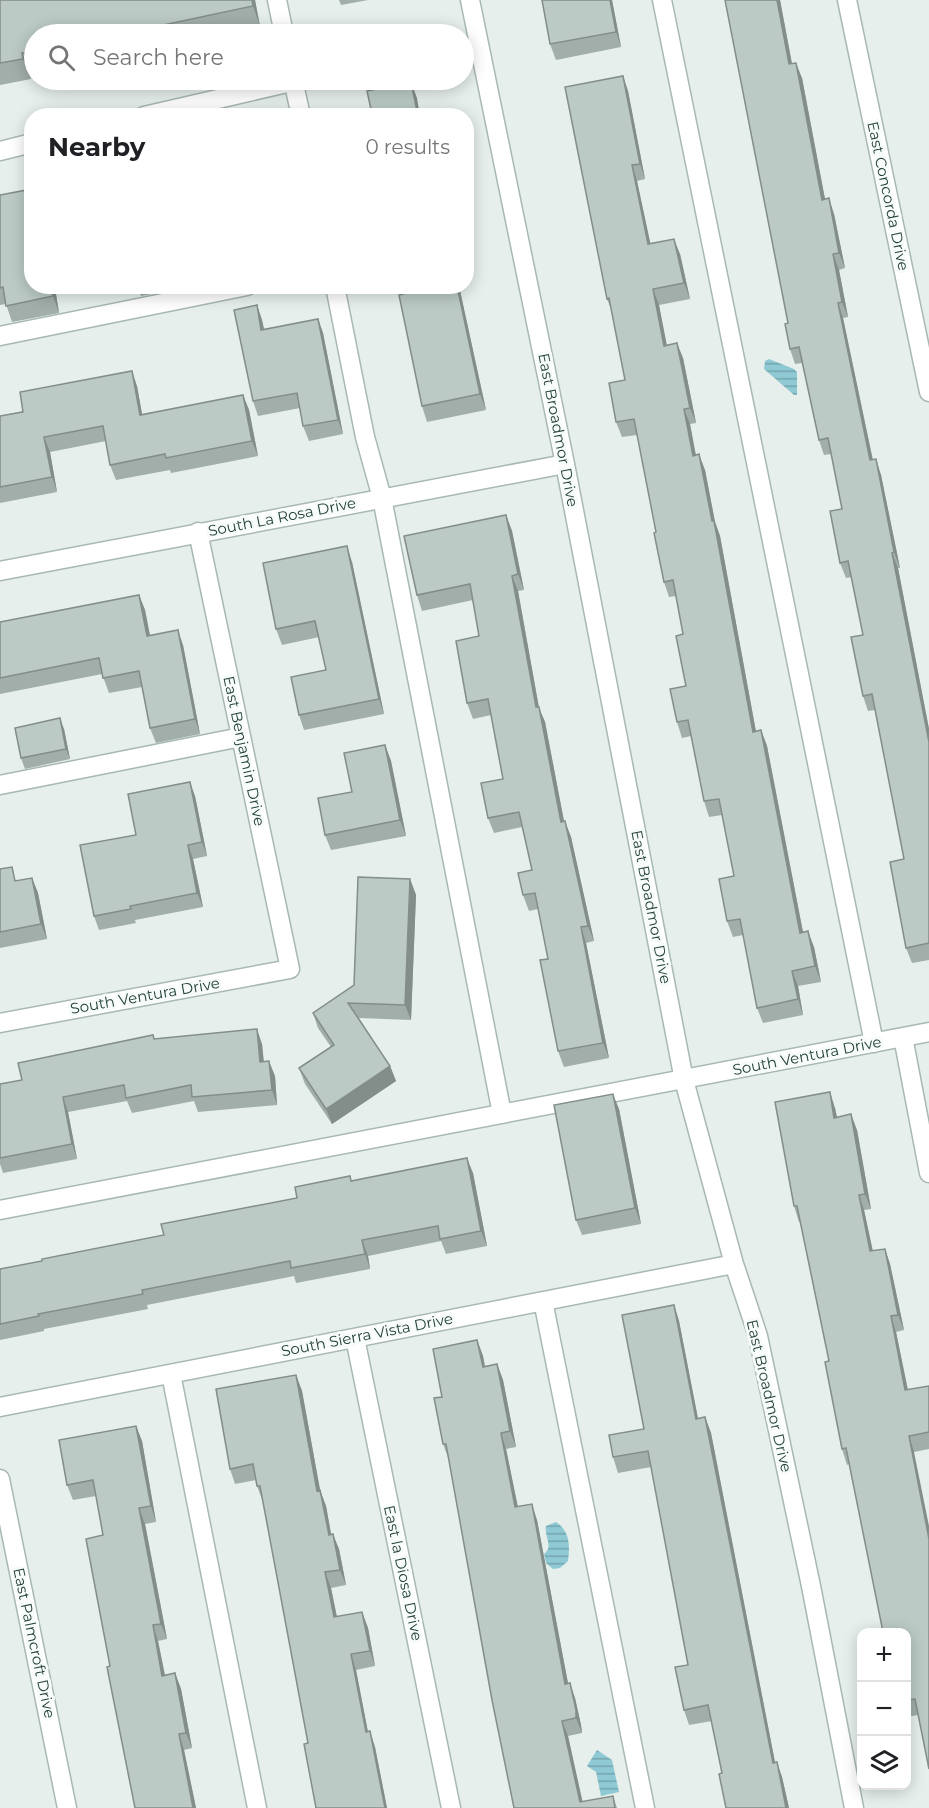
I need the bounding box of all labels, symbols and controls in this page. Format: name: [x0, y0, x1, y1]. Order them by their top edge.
search box: [24, 24, 474, 90]
icon: search: [45, 41, 78, 74]
text: Search here: [93, 44, 224, 71]
street label: East Concorda Drive: [863, 120, 914, 272]
text: Nearby: [48, 131, 145, 163]
text: 0 results: [365, 135, 450, 159]
street label: East Broadmor Drive: [534, 351, 583, 508]
street label: South La Rosa Drive: [206, 493, 357, 540]
street label: East Benjamin Drive: [219, 674, 270, 828]
street label: East Broadmor Drive: [627, 828, 676, 985]
street label: South Ventura Drive: [69, 973, 221, 1018]
street label: South Ventura Drive: [731, 1032, 883, 1079]
street label: South Sierra Vista Drive: [279, 1309, 454, 1361]
street label: East Broadmor Drive: [743, 1318, 796, 1474]
street label: East la Diosa Drive: [380, 1503, 427, 1642]
street label: East Palmcroft Drive: [9, 1566, 60, 1720]
map controls: [857, 1628, 911, 1790]
button: +: [857, 1628, 911, 1682]
button: −: [857, 1682, 911, 1736]
button: layers: [857, 1736, 911, 1790]

